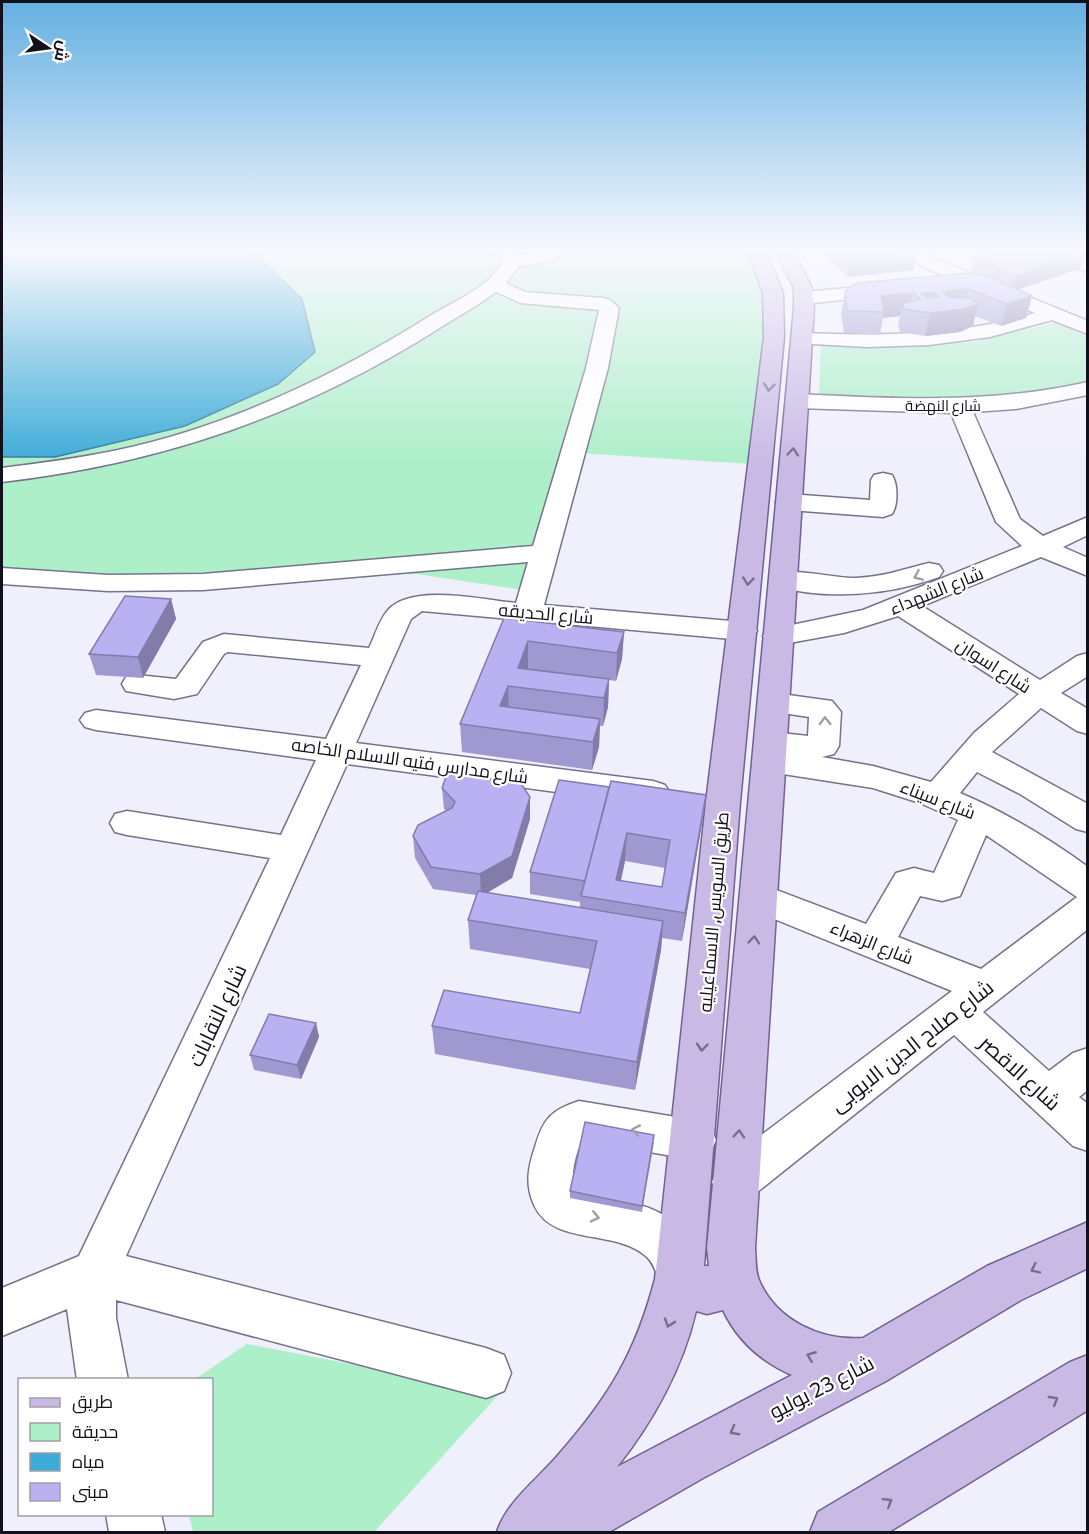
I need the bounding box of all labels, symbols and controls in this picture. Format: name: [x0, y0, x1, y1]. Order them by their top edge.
north arrow: [18, 18, 78, 78]
text: ش: [51, 39, 75, 64]
one-way arrow: [763, 383, 776, 392]
street label: شارع النهضة: [905, 396, 981, 417]
one-way arrow: [786, 448, 799, 457]
street label: شارع الشهداء: [886, 561, 987, 621]
one-way arrow: [913, 569, 924, 581]
one-way arrow: [742, 576, 755, 586]
street label: شارع الحديقه: [497, 598, 594, 630]
street label: شارع اسوان: [951, 633, 1036, 699]
one-way arrow: [819, 716, 831, 725]
street label: شارع مدارس فتيه الاسلام الخاصه: [290, 732, 530, 789]
street label: شارع سيناء: [897, 775, 979, 825]
street label: طريق السويس, الاسماعيليه: [693, 811, 735, 1013]
street label: شارع الزهراء: [826, 915, 917, 971]
one-way arrow: [747, 935, 760, 944]
street label: شارع النقابات: [181, 960, 253, 1072]
street label: شارع صلاح الدين الايوبى: [824, 973, 999, 1119]
street label: شارع الاقصر: [973, 1029, 1067, 1117]
one-way arrow: [696, 1042, 709, 1051]
one-way arrow: [631, 1124, 641, 1136]
one-way arrow: [732, 1130, 745, 1139]
one-way arrow: [590, 1209, 600, 1222]
one-way arrow: [1030, 1261, 1041, 1273]
one-way arrow: [664, 1317, 677, 1328]
street label: شارع 23 يوليو: [764, 1349, 879, 1426]
one-way arrow: [807, 1351, 818, 1363]
legend: [18, 1378, 213, 1516]
text: طريق: [72, 1390, 113, 1414]
one-way arrow: [1048, 1396, 1058, 1408]
text: حديقة: [72, 1420, 118, 1442]
one-way arrow: [730, 1424, 740, 1435]
text: مياه: [72, 1450, 105, 1472]
text: مبنى: [72, 1480, 109, 1503]
one-way arrow: [882, 1497, 892, 1509]

